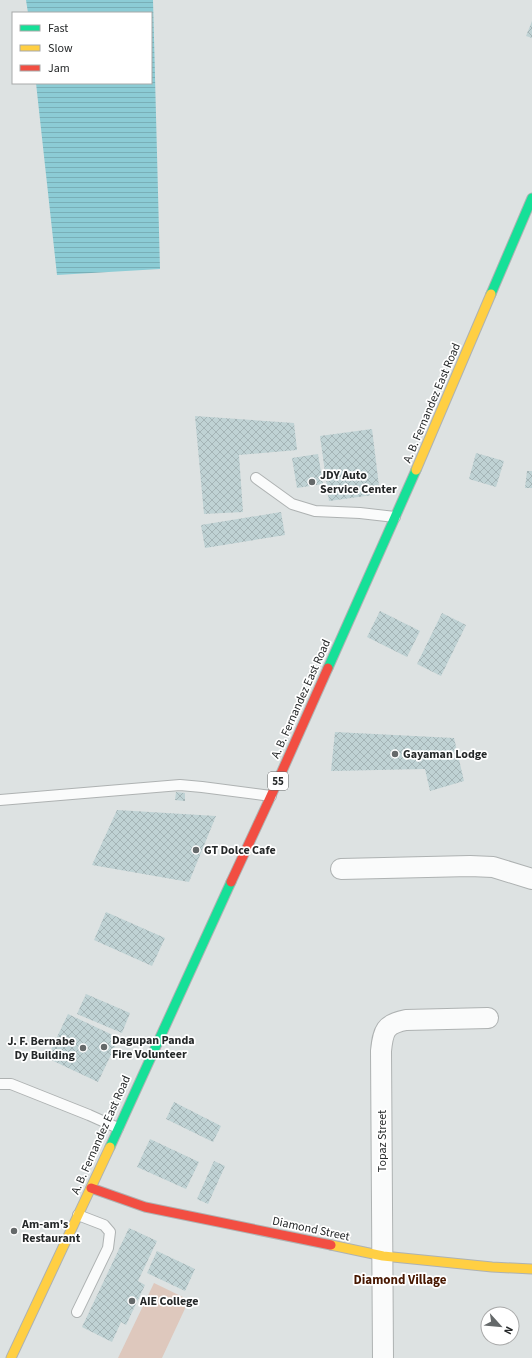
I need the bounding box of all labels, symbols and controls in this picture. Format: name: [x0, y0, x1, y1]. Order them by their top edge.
legend: [12, 12, 152, 84]
text: Fast: [48, 20, 68, 37]
text: Slow: [48, 40, 73, 57]
text: Jam: [48, 60, 70, 77]
street label: A. B. Fernandez East Road: [399, 340, 465, 466]
place label: JDY Auto Service Center: [320, 467, 397, 498]
marker: JDY Auto Service Center: [307, 477, 317, 487]
street label: A. B. Fernandez East Road: [267, 637, 335, 761]
place label: Gayaman Lodge: [403, 746, 487, 763]
marker: Gayaman Lodge: [390, 749, 400, 759]
road number: 55: [268, 772, 288, 790]
place label: GT Dolce Cafe: [204, 842, 276, 859]
marker: GT Dolce Cafe: [191, 845, 201, 855]
place label: Dagupan Panda Fire Volunteer: [112, 1032, 195, 1063]
place label: J. F. Bernabe Dy Building: [8, 1033, 76, 1064]
marker: Dagupan Panda Fire Volunteer: [99, 1042, 109, 1052]
marker: J. F. Bernabe Dy Building: [78, 1043, 88, 1053]
street label: A. B. Fernandez East Road: [67, 1073, 135, 1197]
street label: Topaz Street: [374, 1110, 391, 1172]
street label: Diamond Street: [271, 1213, 351, 1245]
place label: Am-am's Restaurant: [21, 1216, 81, 1247]
marker: Am-am's Restaurant: [9, 1226, 19, 1236]
district label: Diamond Village: [353, 1271, 447, 1289]
place label: AIE College: [139, 1293, 198, 1310]
marker: AIE College: [127, 1296, 137, 1306]
north arrow: [480, 1306, 520, 1346]
text: N: [500, 1324, 517, 1337]

